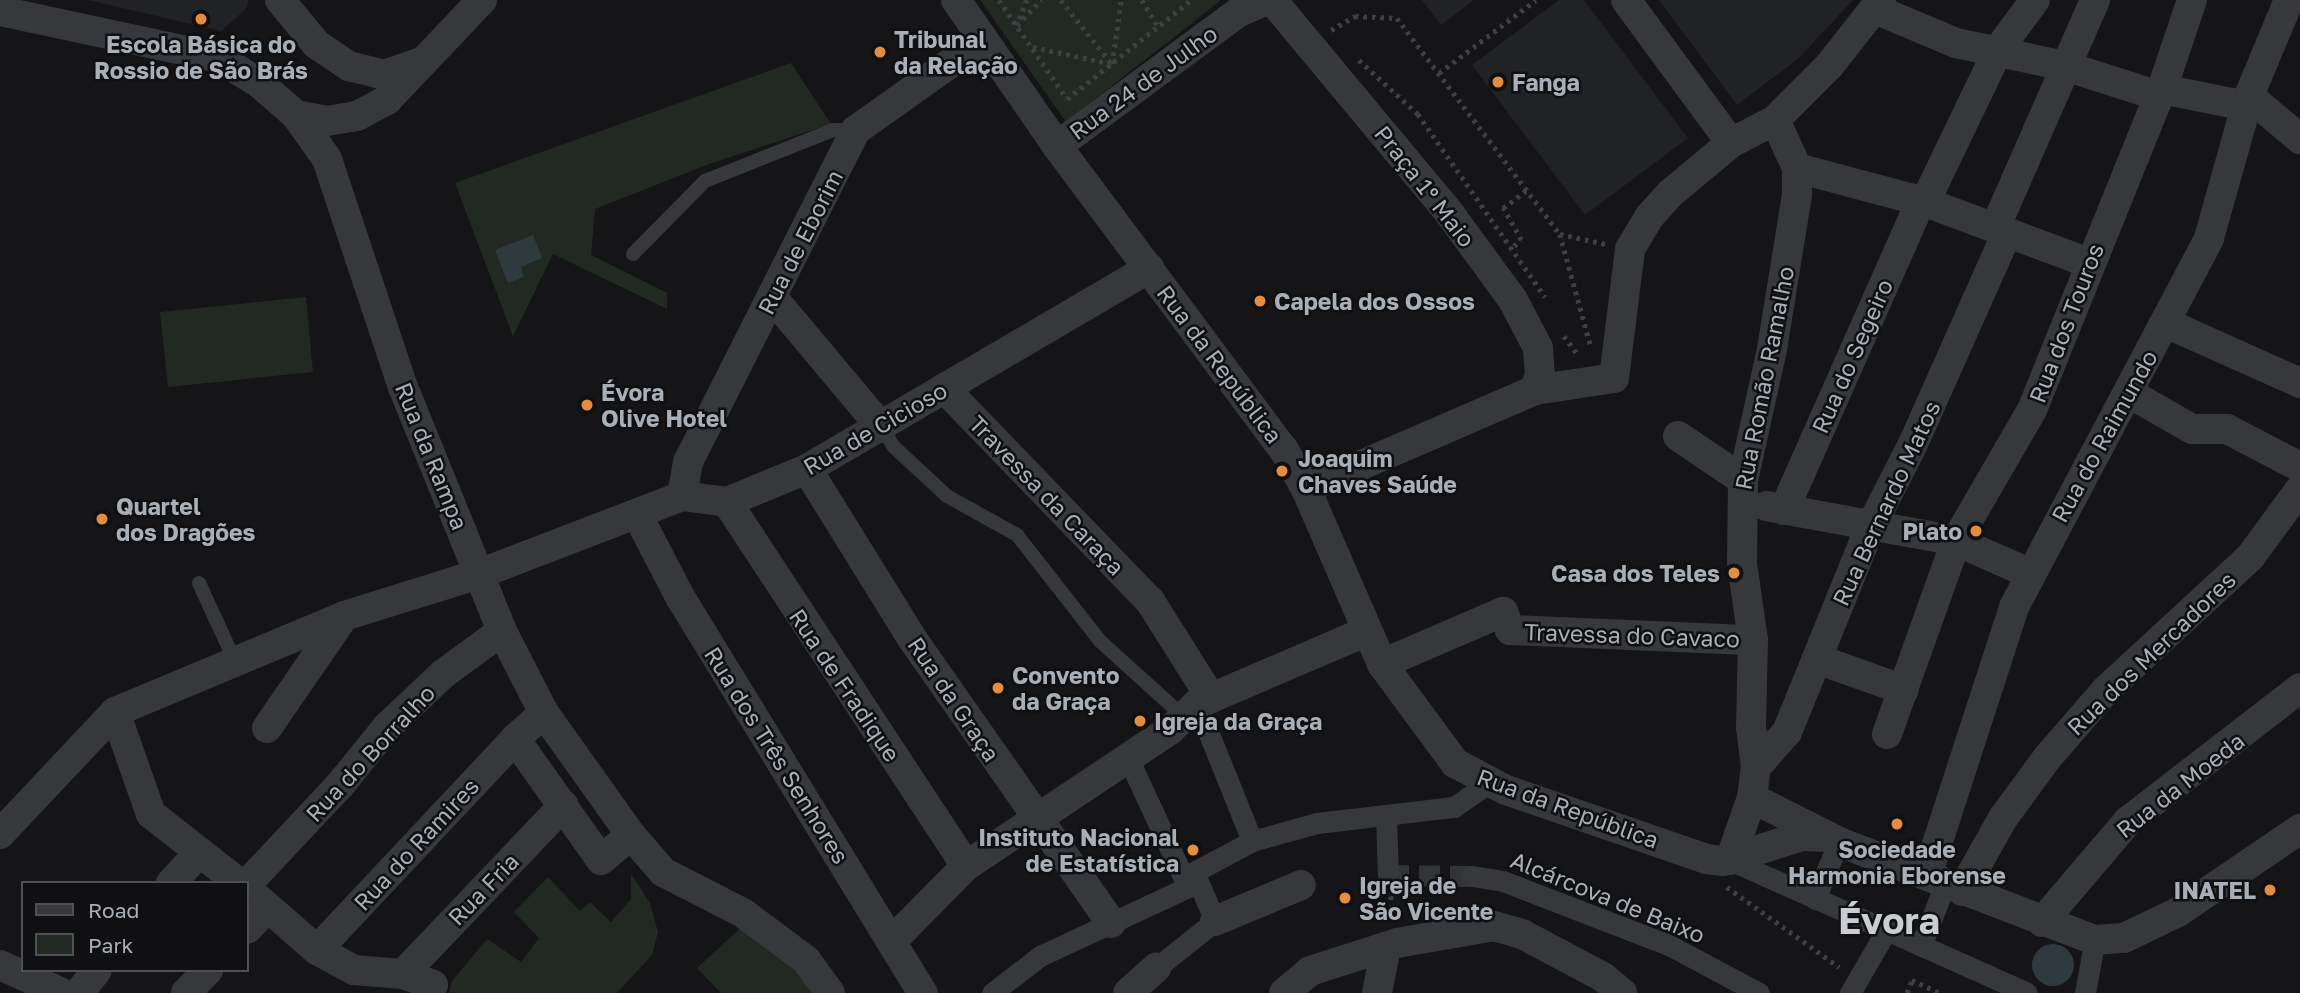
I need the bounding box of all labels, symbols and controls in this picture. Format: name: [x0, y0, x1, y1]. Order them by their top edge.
marker: Escola Básica do Rossio de São Brás: [193, 11, 209, 27]
street label: Rua 24 de Julho: [1064, 19, 1222, 145]
place label: Tribunal da Relação: [894, 25, 1018, 79]
place label: Escola Básica do Rossio de São Brás: [94, 30, 308, 84]
marker: Tribunal da Relação: [872, 44, 888, 60]
place label: Fanga: [1512, 68, 1580, 96]
marker: Fanga: [1490, 74, 1506, 90]
street label: Praça 1º Maio: [1369, 120, 1481, 252]
street label: Rua de Eborim: [752, 165, 848, 319]
street label: Rua dos Touros: [2023, 239, 2109, 407]
street label: Rua Romão Ramalho: [1729, 264, 1799, 492]
street label: Rua do Segeiro: [1806, 275, 1898, 437]
street label: Rua da República: [1152, 280, 1288, 448]
place label: Capela dos Ossos: [1274, 287, 1475, 315]
marker: Capela dos Ossos: [1252, 293, 1268, 309]
street label: Rua do Raimundo: [2045, 345, 2163, 527]
street label: Rua de Cicioso: [798, 376, 952, 480]
street label: Rua da Rampa: [390, 378, 474, 534]
place label: Évora Olive Hotel: [601, 378, 727, 432]
street label: Rua Bernardo Matos: [1826, 396, 1946, 610]
marker: Évora Olive Hotel: [579, 397, 595, 413]
street label: Travessa da Caraça: [964, 409, 1130, 581]
place label: Joaquim Chaves Saúde: [1298, 444, 1457, 498]
marker: Joaquim Chaves Saúde: [1272, 461, 1292, 481]
place label: Quartel dos Dragões: [116, 492, 255, 546]
marker: Quartel dos Dragões: [94, 511, 110, 527]
place label: Plato: [1903, 517, 1962, 545]
marker: Plato: [1968, 523, 1984, 539]
place label: Casa dos Teles: [1551, 559, 1720, 587]
marker: Casa dos Teles: [1726, 565, 1742, 581]
street label: Rua dos Mercadores: [2061, 566, 2241, 740]
street label: Rua de Fradique: [784, 603, 906, 767]
street label: Travessa do Cavaco: [1524, 617, 1740, 653]
street label: Rua da Graça: [902, 632, 1006, 766]
street label: Rua dos Três Senhores: [699, 642, 855, 868]
place label: Convento da Graça: [1012, 661, 1120, 715]
street label: Rua do Borralho: [300, 679, 440, 827]
marker: Convento da Graça: [990, 680, 1006, 696]
place label: Igreja da Graça: [1154, 707, 1322, 735]
marker: Igreja da Graça: [1132, 713, 1148, 729]
street label: Rua da Moeda: [2111, 726, 2249, 844]
street label: Rua da República: [1474, 762, 1662, 854]
street label: Rua do Ramires: [348, 772, 484, 916]
marker: Sociedade Harmonia Eborense: [1889, 816, 1905, 832]
place label: Instituto Nacional de Estatística: [978, 823, 1179, 877]
place label: Sociedade Harmonia Eborense: [1788, 835, 2006, 889]
marker: Instituto Nacional de Estatística: [1185, 842, 1201, 858]
street label: Alcárcova de Baixo: [1507, 845, 1709, 949]
street label: Rua Fria: [442, 847, 524, 931]
place label: Igreja de São Vicente: [1359, 871, 1493, 925]
place label: INATEL: [2174, 876, 2256, 904]
legend: [21, 881, 248, 972]
marker: INATEL: [2262, 882, 2278, 898]
marker: Igreja de São Vicente: [1337, 890, 1353, 906]
text: Road: [88, 897, 139, 923]
district label: Évora: [1838, 898, 1940, 942]
text: Park: [88, 932, 133, 958]

